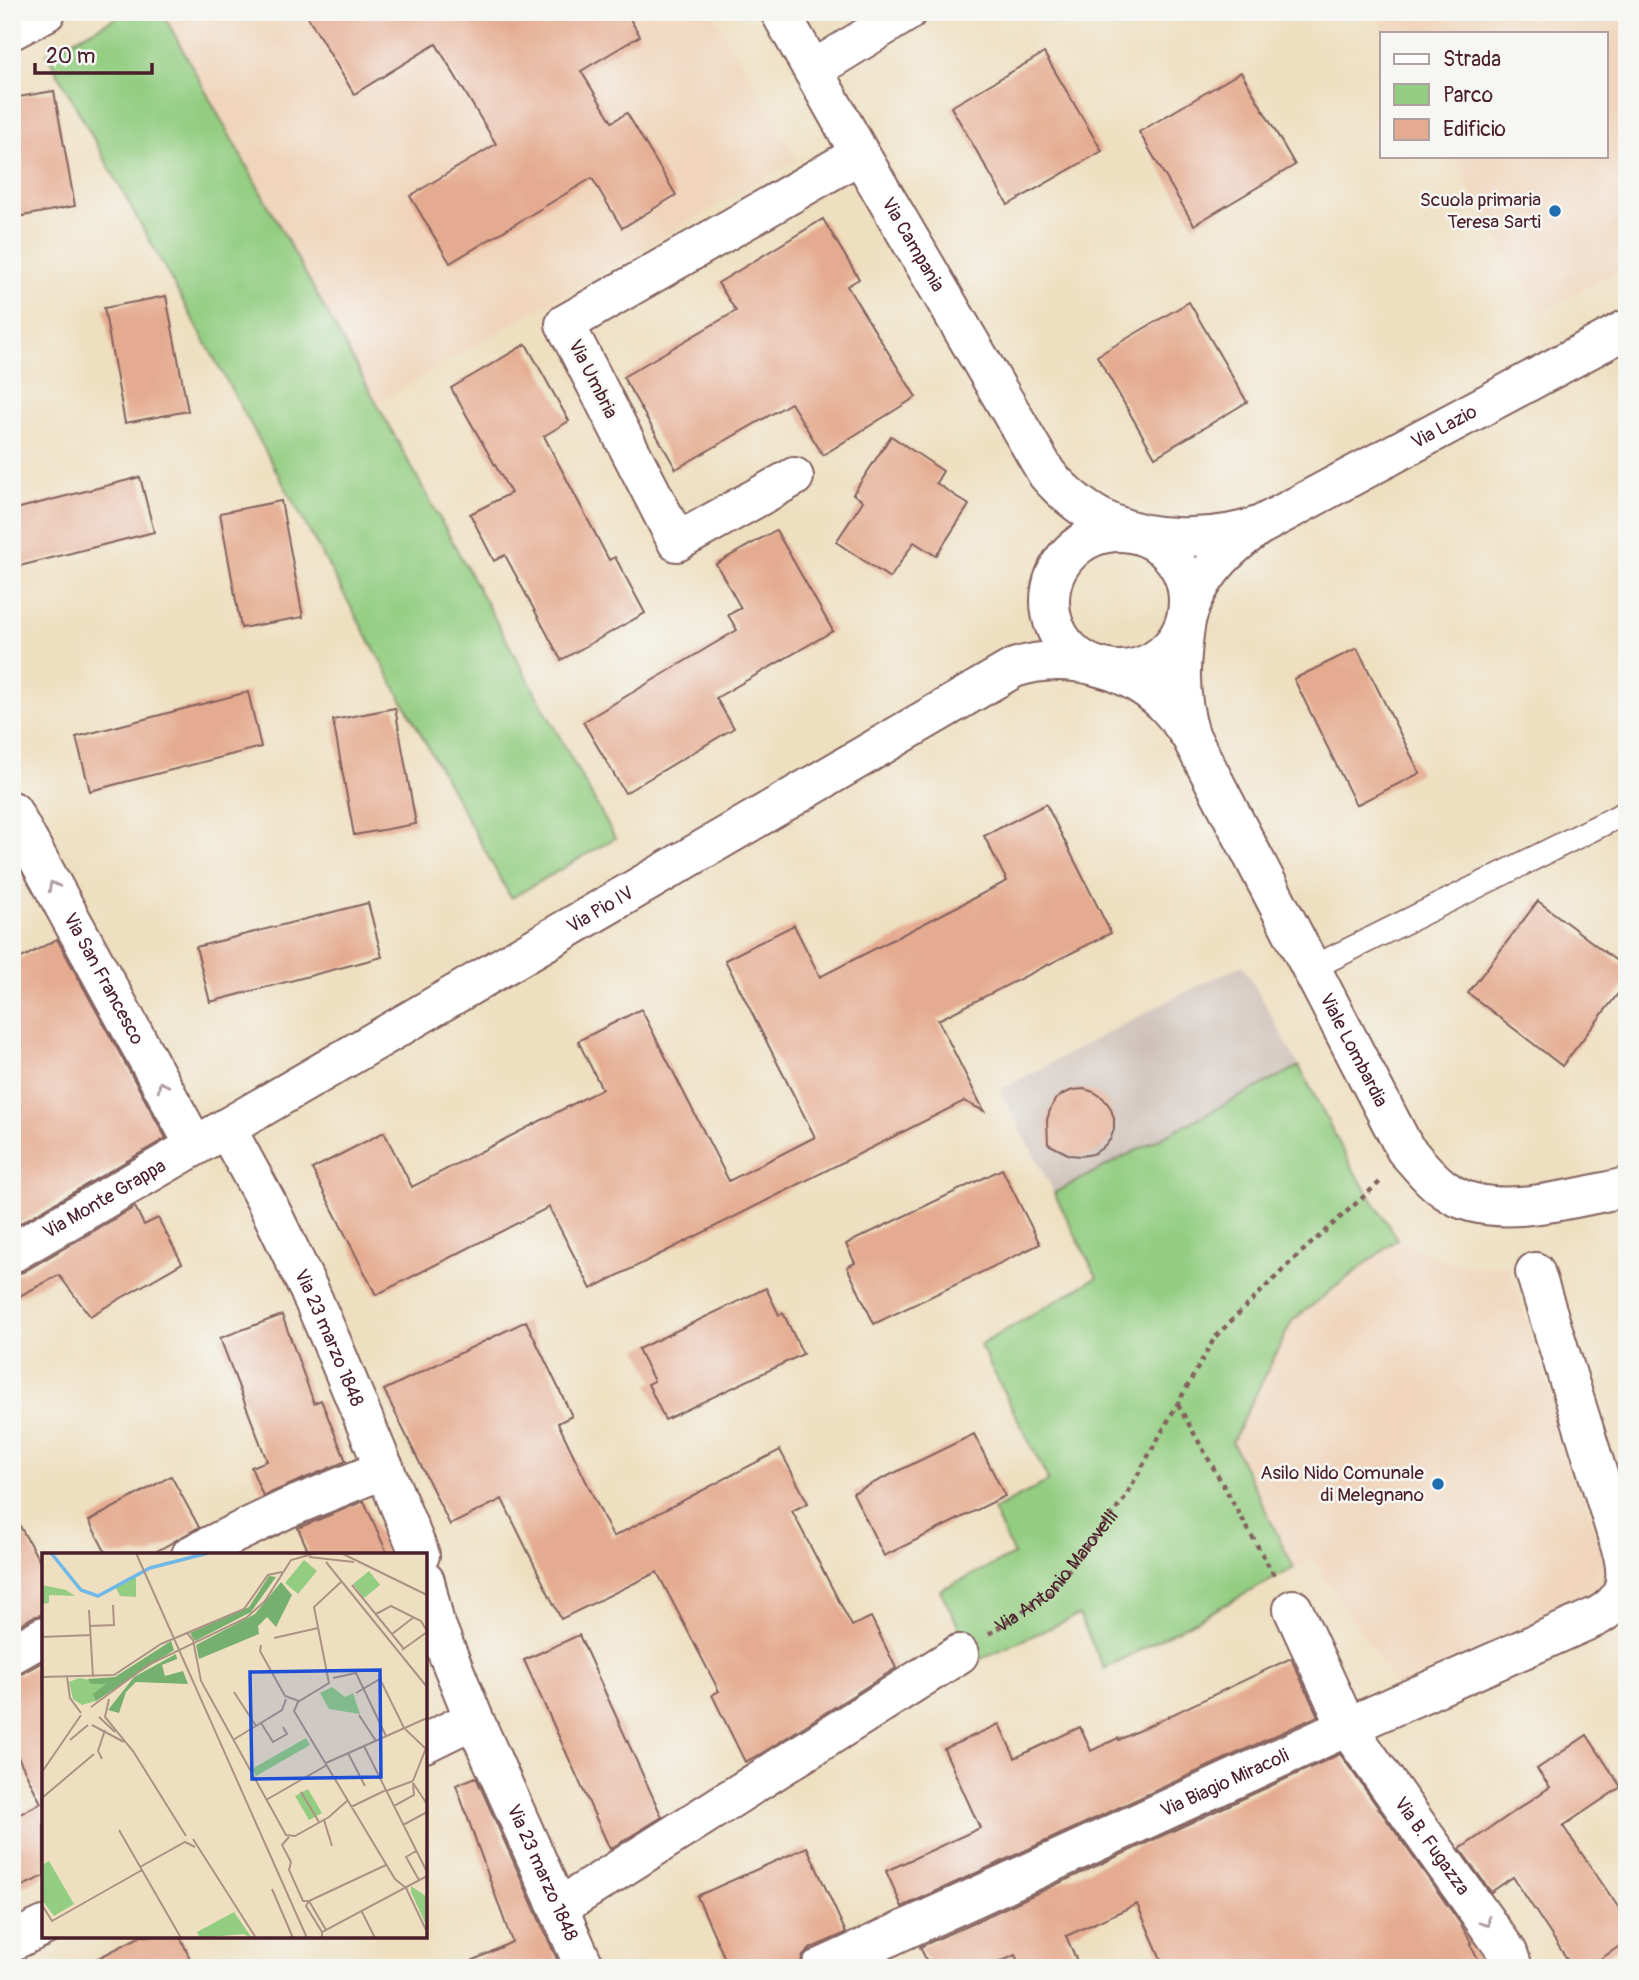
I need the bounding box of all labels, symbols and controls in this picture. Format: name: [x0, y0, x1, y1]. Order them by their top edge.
scale bar: [35, 32, 152, 76]
legend: [1380, 32, 1608, 158]
text: 20 m: [46, 43, 95, 70]
text: Strada: [1443, 46, 1501, 73]
text: Parco: [1443, 82, 1493, 109]
text: Edificio: [1443, 116, 1506, 143]
place label: Scuola primaria Teresa Sarti: [1420, 188, 1541, 234]
street label: Via Campania: [876, 193, 950, 296]
marker: Scuola primaria Teresa Sarti: [1547, 203, 1563, 219]
street label: Via Umbria: [563, 335, 623, 423]
street label: Via Lazio: [1407, 400, 1481, 454]
one-way arrow: [48, 881, 62, 894]
street label: Via Pio IV: [563, 881, 638, 938]
street label: Via San Francesco: [58, 909, 149, 1049]
street label: Viale Lombardia: [1314, 989, 1393, 1111]
one-way arrow: [157, 1081, 170, 1093]
street label: Via Monte Grappa: [39, 1154, 170, 1244]
street label: Via 23 marzo 1848: [289, 1265, 369, 1410]
place label: Asilo Nido Comunale di Melegnano: [1260, 1461, 1425, 1507]
marker: Asilo Nido Comunale di Melegnano: [1430, 1476, 1446, 1492]
street label: Via Antonio Marovelli: [990, 1505, 1123, 1638]
inset map: [42, 1553, 427, 1938]
street label: Via Biagio Miracoli: [1157, 1743, 1293, 1823]
street label: Via B. Fugazza: [1389, 1792, 1475, 1900]
street label: Via 23 marzo 1848: [502, 1801, 583, 1945]
one-way arrow: [1478, 1914, 1491, 1927]

